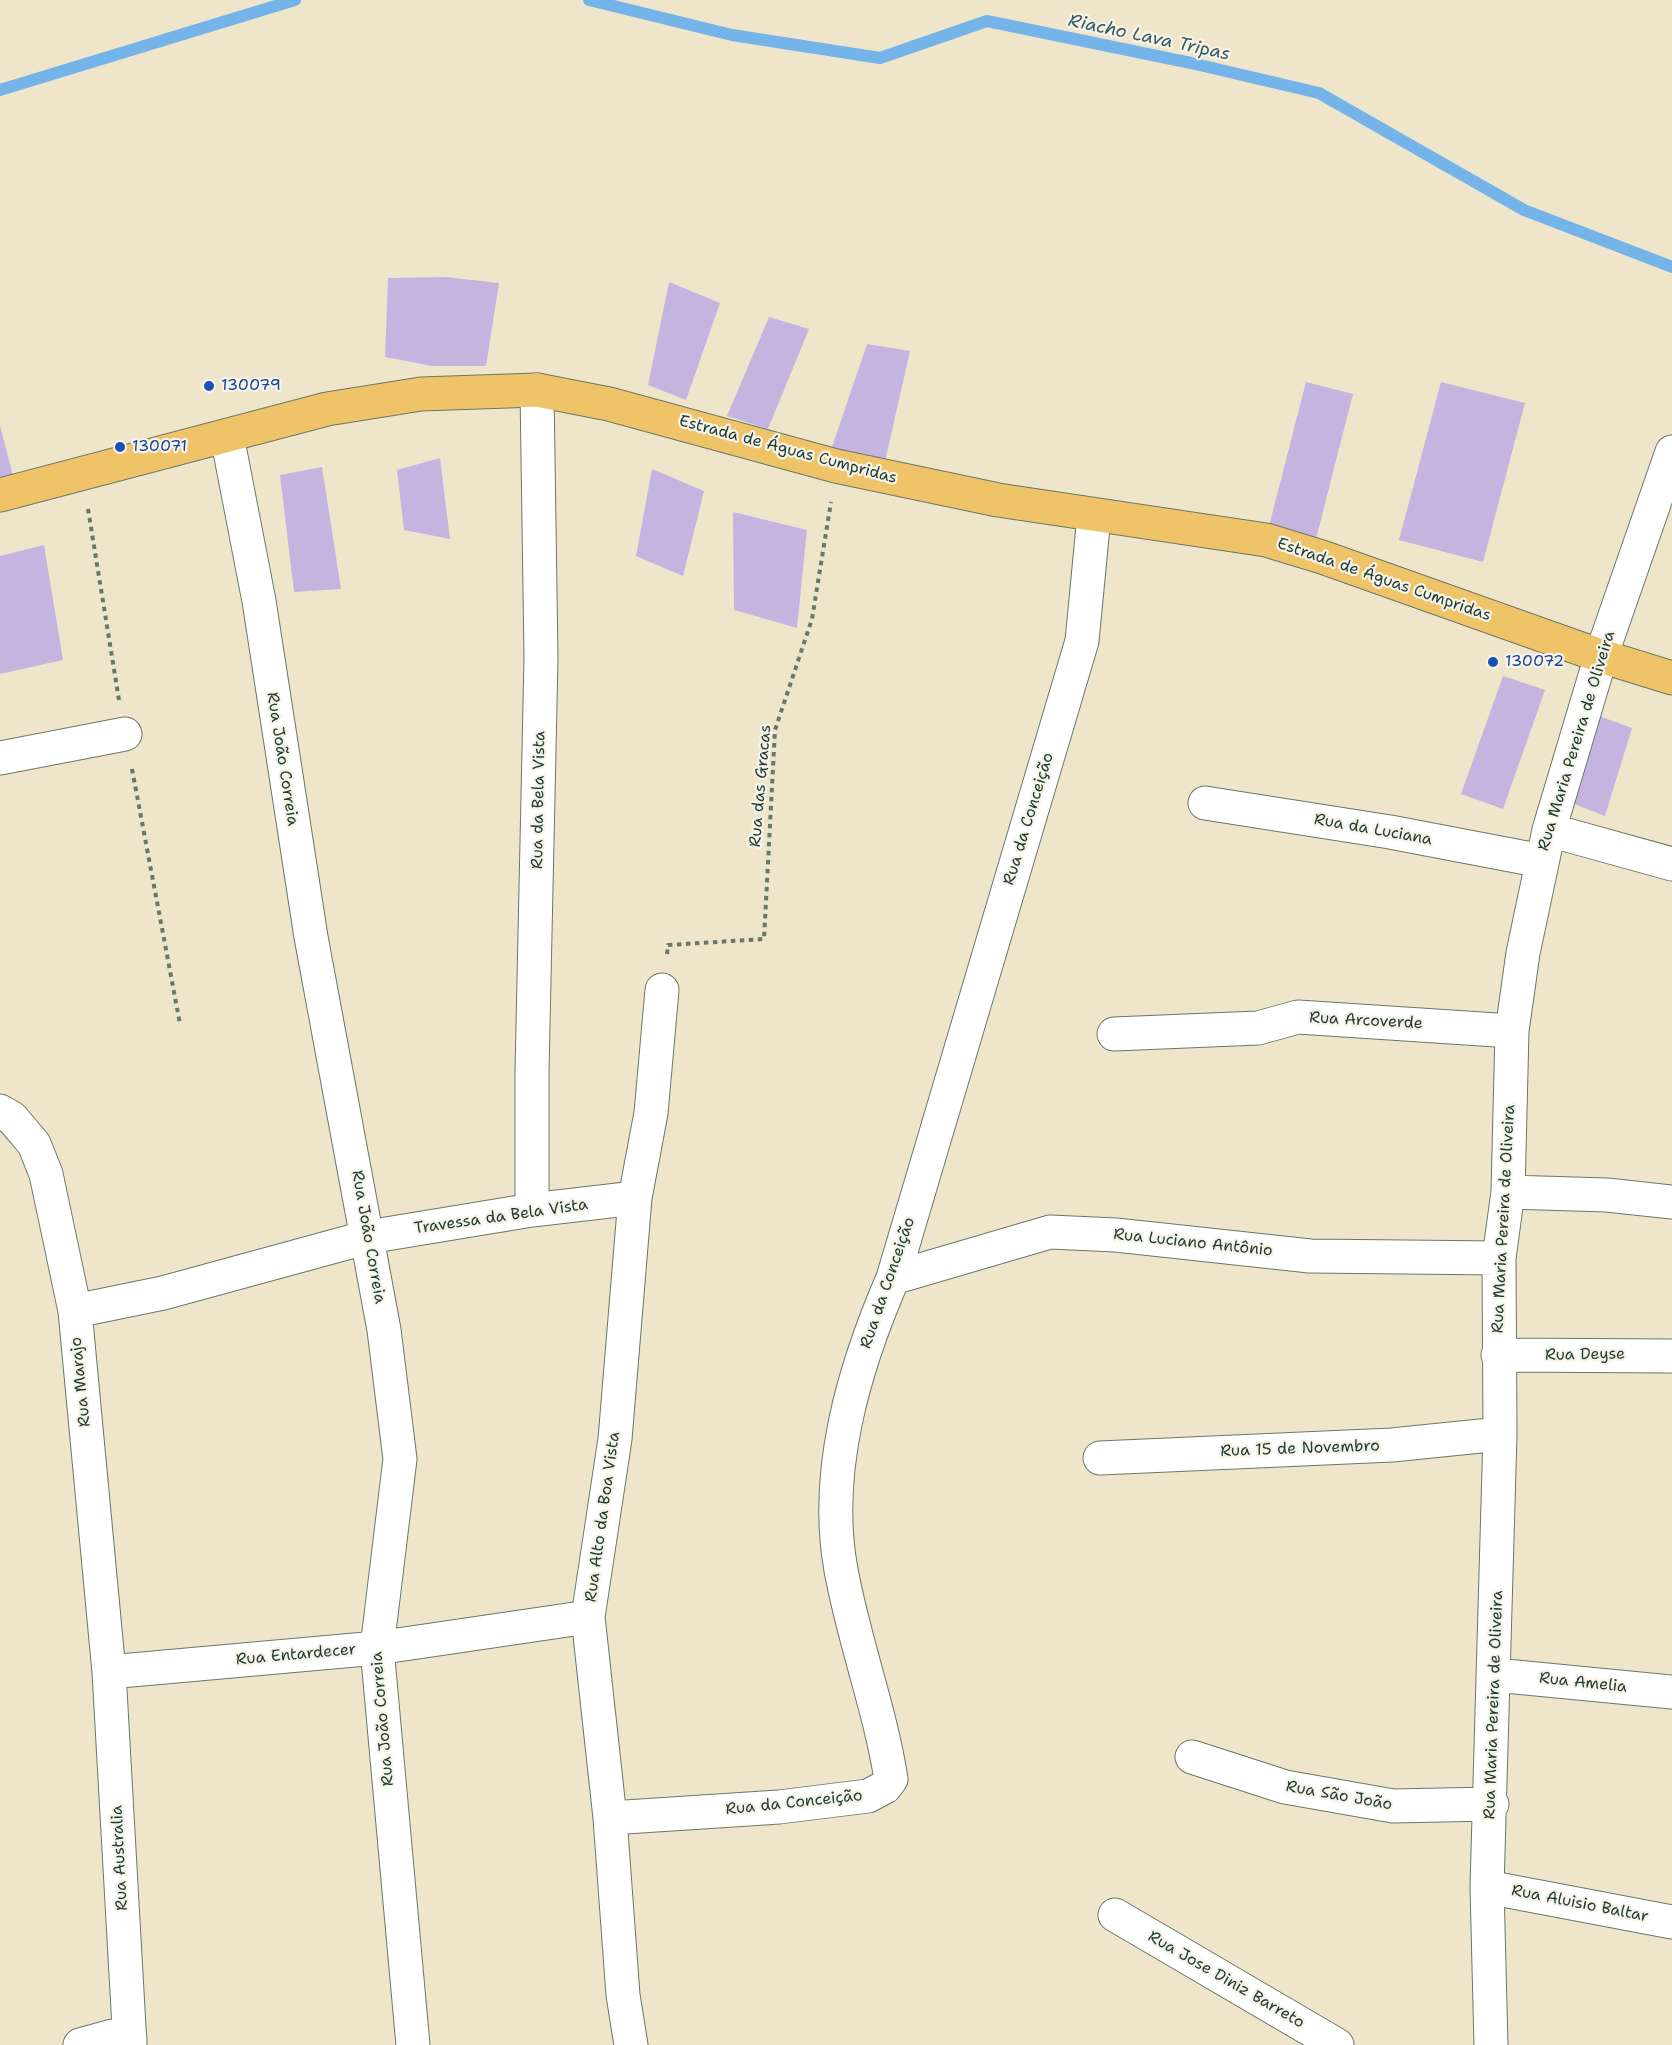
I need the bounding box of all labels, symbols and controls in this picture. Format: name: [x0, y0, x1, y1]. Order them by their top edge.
water label: Riacho Lava Tripas: [1066, 10, 1232, 66]
place label: 130079: [221, 376, 281, 396]
marker: 130079: [202, 379, 216, 393]
street label: Estrada de Águas Cumpridas: [677, 412, 899, 488]
place label: 130071: [132, 437, 187, 457]
marker: 130071: [113, 440, 127, 454]
street label: Estrada de Águas Cumpridas: [1275, 534, 1493, 626]
street label: Rua Maria Pereira de Oliveira: [1534, 629, 1620, 853]
place label: 130072: [1505, 652, 1564, 672]
marker: 130072: [1486, 655, 1500, 669]
street label: Rua João Correia: [262, 691, 302, 827]
street label: Rua das Gracas: [746, 724, 776, 848]
street label: Rua da Bela Vista: [528, 731, 550, 869]
street label: Rua da Conceição: [1000, 750, 1058, 888]
street label: Rua da Luciana: [1312, 810, 1434, 850]
street label: Rua Arcoverde: [1309, 1008, 1423, 1034]
street label: Rua Maria Pereira de Oliveira: [1488, 1104, 1520, 1334]
street label: Rua João Correia: [347, 1169, 389, 1305]
street label: Travessa da Bela Vista: [413, 1195, 589, 1239]
street label: Rua da Conceição: [857, 1215, 919, 1351]
street label: Rua Luciano Antônio: [1112, 1225, 1274, 1261]
street label: Rua Marajo: [67, 1336, 95, 1428]
street label: Rua Deyse: [1545, 1345, 1625, 1365]
street label: Rua Alto da Boa Vista: [582, 1430, 624, 1604]
street label: Rua 15 de Novembro: [1220, 1437, 1380, 1461]
street label: Rua Maria Pereira de Oliveira: [1480, 1590, 1508, 1820]
street label: Rua Entardecer: [235, 1640, 357, 1670]
street label: Rua João Correia: [368, 1651, 398, 1787]
street label: Rua Amelia: [1538, 1669, 1628, 1697]
street label: Rua São João: [1284, 1777, 1394, 1815]
street label: Rua da Conceição: [725, 1786, 863, 1820]
street label: Rua Australia: [108, 1805, 132, 1911]
street label: Rua Aluisio Baltar: [1510, 1881, 1650, 1927]
street label: Rua Jose Diniz Barreto: [1144, 1927, 1308, 2033]

